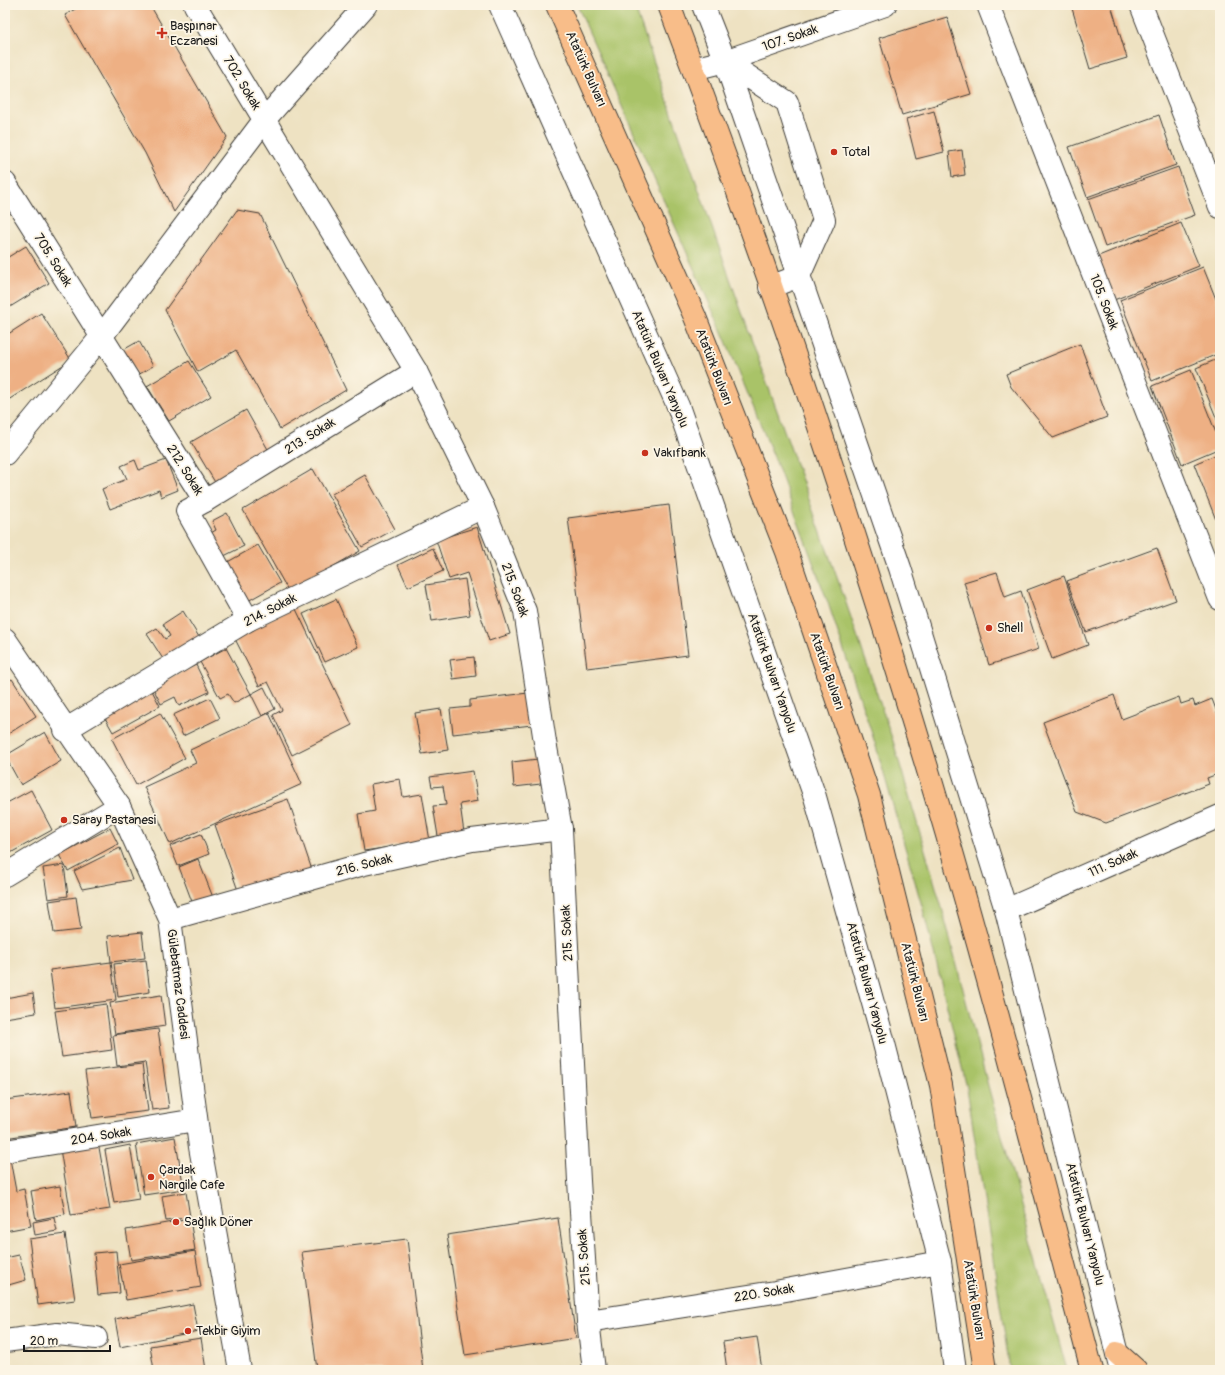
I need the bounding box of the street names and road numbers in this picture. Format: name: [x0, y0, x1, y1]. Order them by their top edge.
street label: 107. Sokak: [760, 21, 821, 55]
street label: Atatürk Bulvarı: [562, 29, 610, 109]
street label: 702. Sokak: [220, 53, 265, 113]
street label: 705. Sokak: [30, 230, 76, 290]
street label: 105. Sokak: [1086, 272, 1122, 333]
street label: Atatürk Bulvarı Yanyolu: [628, 308, 692, 430]
street label: Atatürk Bulvarı: [692, 326, 736, 408]
street label: 213. Sokak: [282, 414, 339, 458]
street label: 212. Sokak: [163, 442, 207, 499]
street label: 215. Sokak: [498, 561, 532, 620]
street label: 214. Sokak: [241, 590, 300, 630]
street label: Atatürk Bulvarı Yanyolu: [744, 611, 800, 735]
street label: Atatürk Bulvarı: [806, 630, 848, 712]
street label: 111. Sokak: [1086, 845, 1141, 881]
street label: 216. Sokak: [334, 850, 394, 880]
street label: 215. Sokak: [558, 904, 576, 962]
street label: Atatürk Bulvarı Yanyolu: [843, 920, 891, 1046]
street label: Gülebatmaz Caddesi: [163, 928, 193, 1040]
street label: Atatürk Bulvarı: [897, 941, 933, 1023]
street label: 204. Sokak: [70, 1123, 133, 1149]
street label: Atatürk Bulvarı Yanyolu: [1062, 1161, 1108, 1287]
street label: 215. Sokak: [574, 1228, 594, 1286]
street label: Atatürk Bulvarı: [960, 1259, 988, 1341]
street label: 220. Sokak: [733, 1280, 796, 1306]

